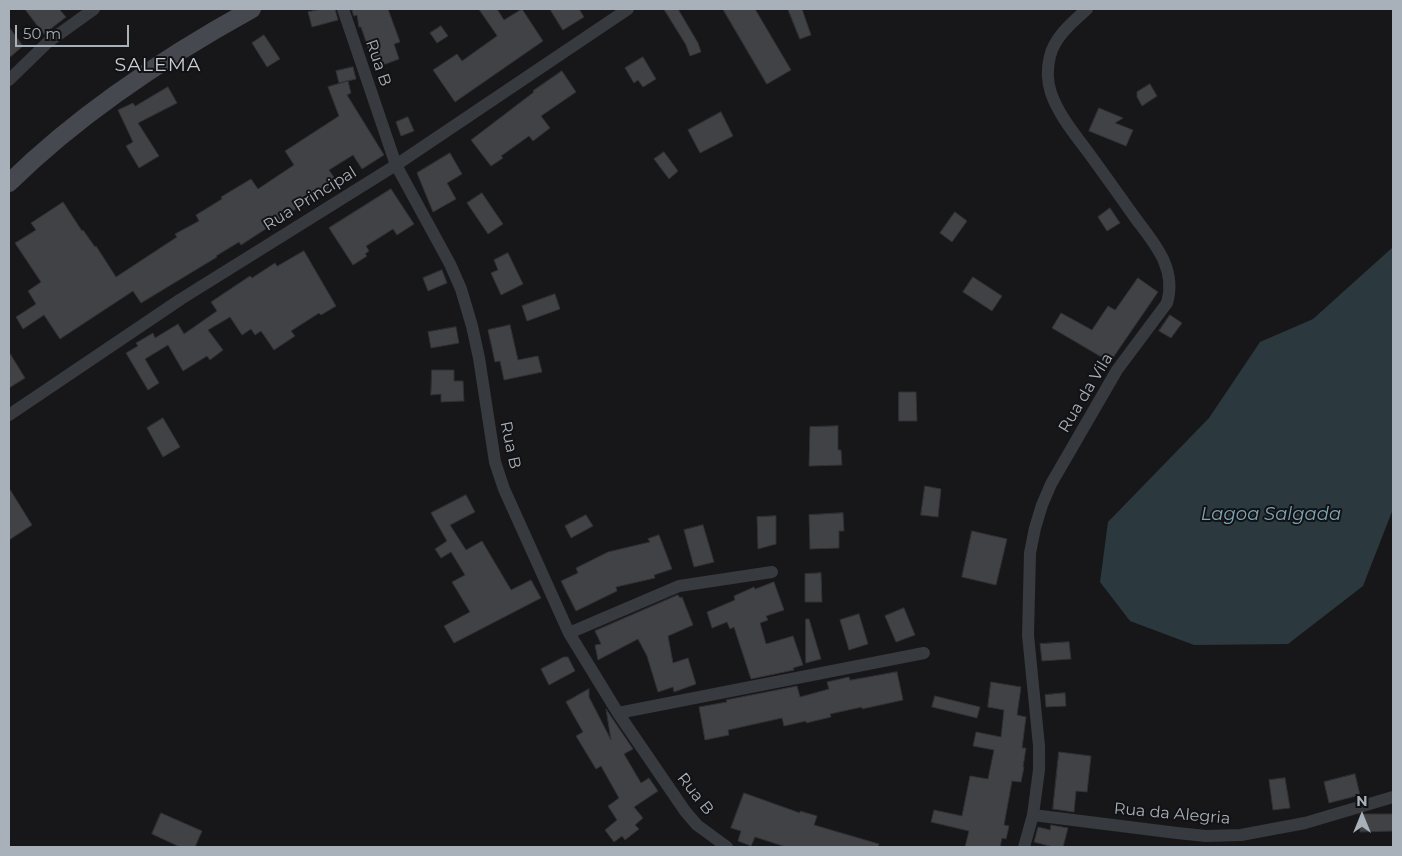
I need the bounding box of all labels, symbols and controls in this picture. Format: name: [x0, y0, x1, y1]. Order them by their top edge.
scale bar: [18, 15, 131, 47]
text: 50 m: [23, 24, 61, 43]
street label: Rua B: [361, 37, 395, 89]
district label: SALEMA: [114, 54, 202, 76]
street label: Rua Principal: [260, 163, 360, 235]
street label: Rua da Vila: [1055, 350, 1117, 436]
street label: Rua B: [496, 420, 524, 470]
water label: Lagoa Salgada: [1201, 504, 1341, 526]
street label: Rua B: [673, 769, 717, 819]
north arrow: [1337, 791, 1387, 841]
text: N: [1356, 792, 1368, 810]
street label: Rua da Alegria: [1113, 799, 1231, 829]

